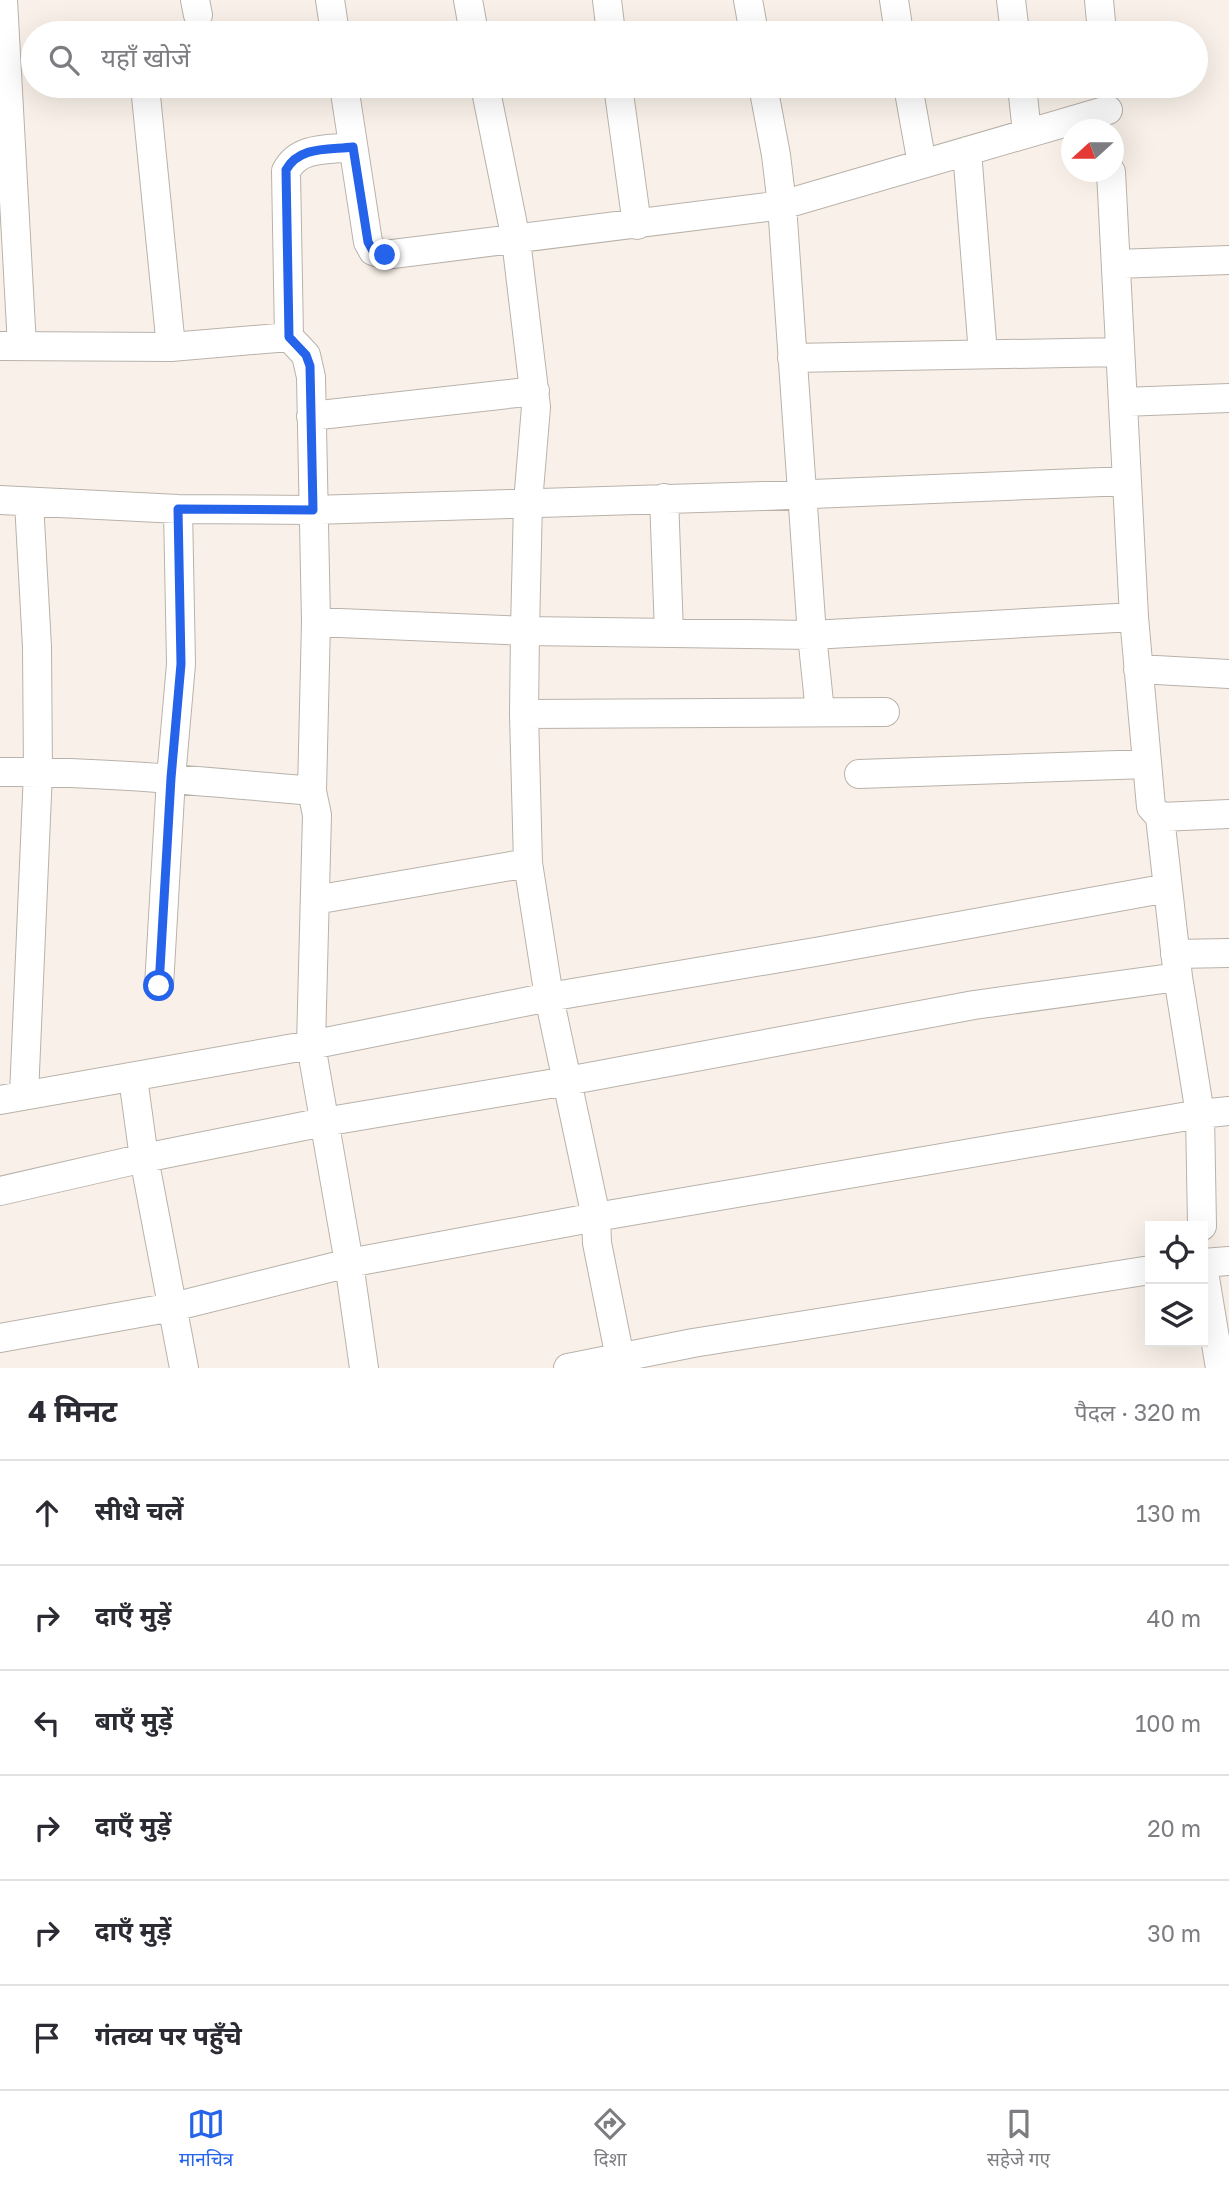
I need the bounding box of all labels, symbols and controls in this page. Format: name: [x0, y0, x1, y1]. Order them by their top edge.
search box: [21, 21, 1208, 98]
icon: search: [45, 41, 83, 79]
text: यहाँ खोजें: [101, 42, 190, 73]
north arrow: [1061, 119, 1124, 182]
route end: [369, 239, 400, 270]
route start: [143, 970, 174, 1001]
map controls: [1145, 1221, 1208, 1347]
button: locate: [1145, 1221, 1208, 1284]
button: layers: [1145, 1284, 1208, 1347]
text: 4 मिनट: [28, 1393, 117, 1429]
text: पैदल · 320 m: [1075, 1398, 1201, 1426]
icon: ahead: [28, 1494, 66, 1532]
text: सीधे चलें: [95, 1495, 183, 1526]
text: 130 m: [1136, 1499, 1201, 1527]
icon: right: [28, 1599, 66, 1637]
text: दाएँ मुड़ें: [95, 1600, 171, 1631]
text: 40 m: [1147, 1604, 1201, 1632]
icon: left: [28, 1704, 66, 1742]
text: बाएँ मुड़ें: [95, 1705, 173, 1736]
text: 100 m: [1135, 1709, 1201, 1737]
icon: right: [28, 1809, 66, 1847]
text: दाएँ मुड़ें: [95, 1810, 171, 1841]
text: 20 m: [1147, 1814, 1201, 1842]
icon: right: [28, 1914, 66, 1952]
text: दाएँ मुड़ें: [95, 1915, 171, 1946]
text: 30 m: [1147, 1919, 1201, 1947]
icon: arrive: [28, 2019, 66, 2057]
text: गंतव्य पर पहुँचे: [95, 2020, 242, 2051]
tab: मानचित्र: [179, 2105, 233, 2174]
tab: दिशा: [591, 2105, 629, 2174]
tab: सहेजे गए: [987, 2105, 1050, 2174]

